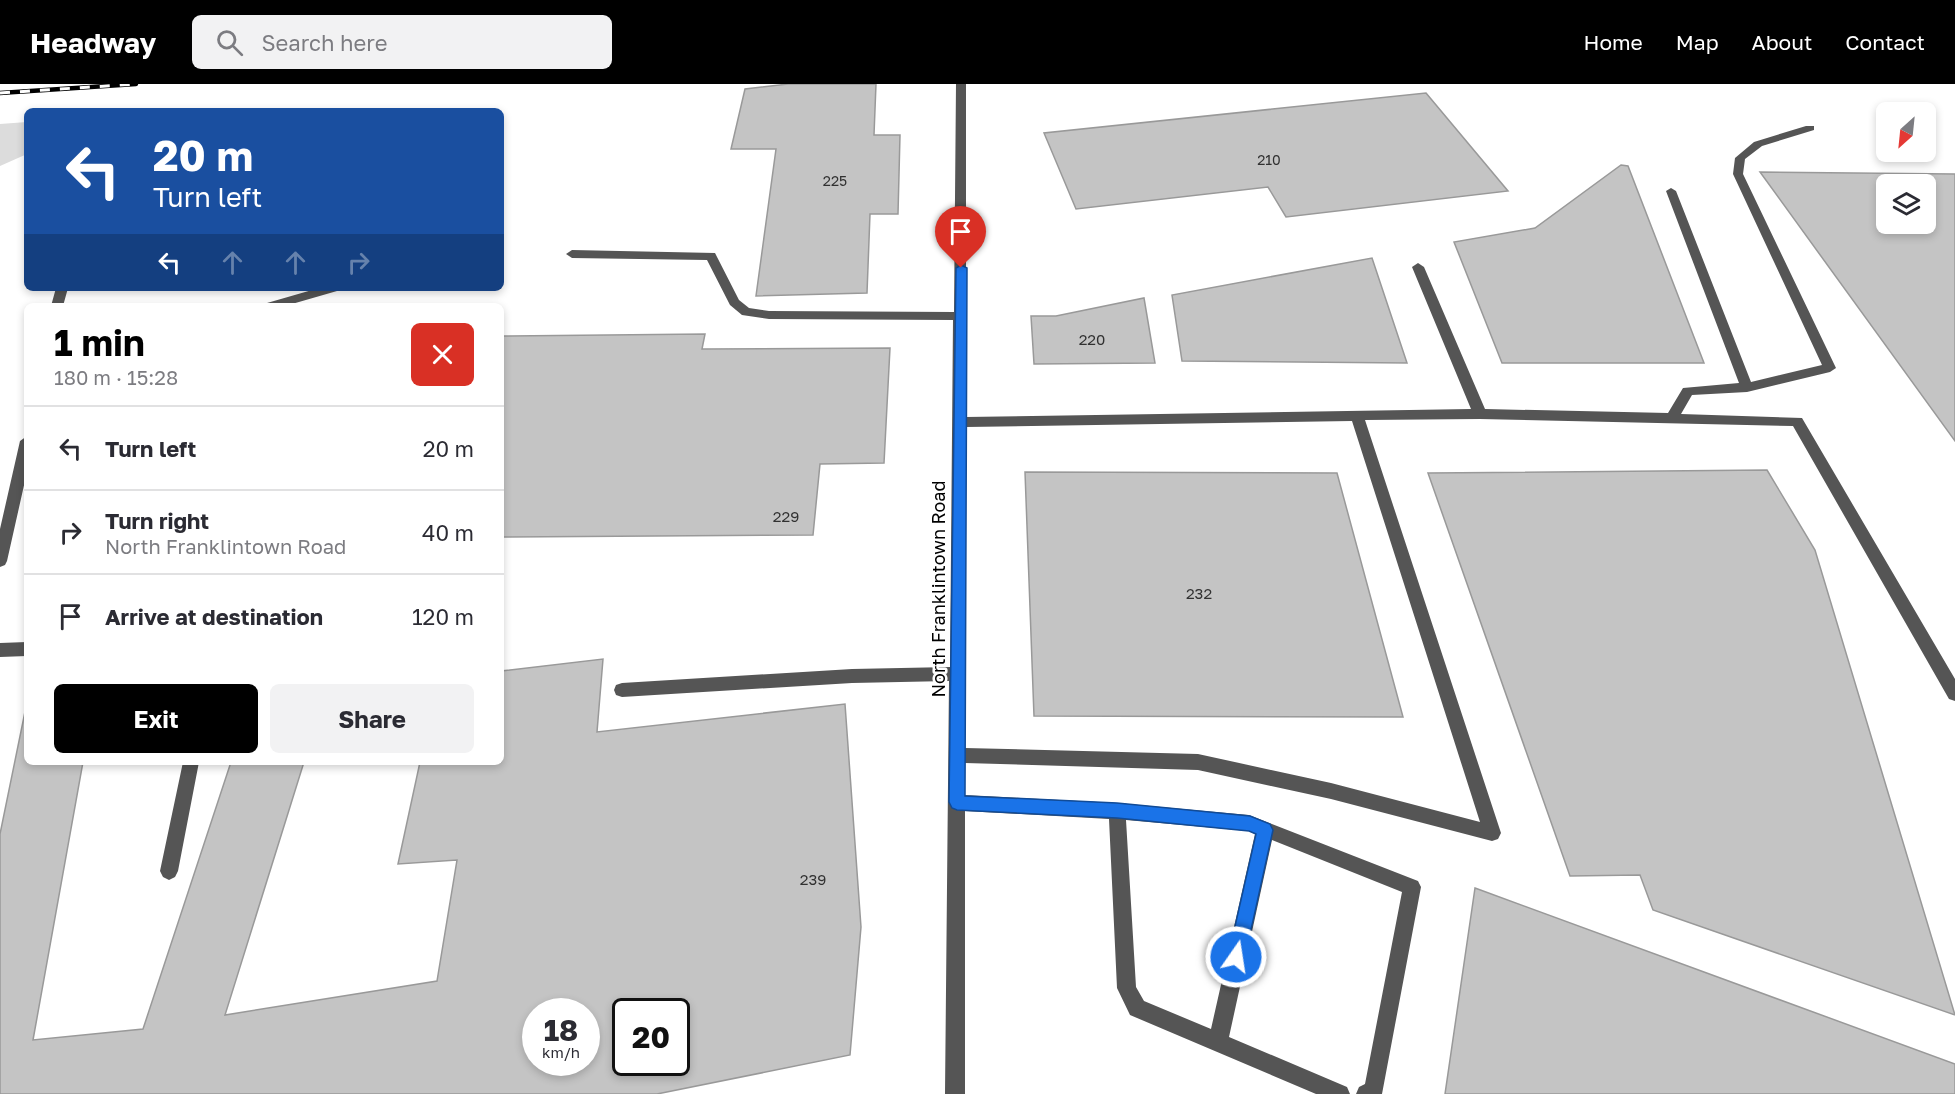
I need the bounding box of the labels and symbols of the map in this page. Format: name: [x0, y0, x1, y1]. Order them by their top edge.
north arrow: [1876, 102, 1936, 162]
house number: 210: [1257, 151, 1281, 168]
house number: 225: [823, 172, 847, 189]
pin: [935, 206, 986, 268]
house number: 220: [1079, 330, 1105, 348]
street label: North Franklintown Road: [927, 480, 949, 698]
house number: 229: [773, 507, 799, 525]
house number: 232: [1186, 584, 1212, 602]
house number: 239: [800, 870, 826, 888]
position arrow: [1204, 925, 1268, 989]
speed limit sign: 20: [612, 998, 690, 1076]

